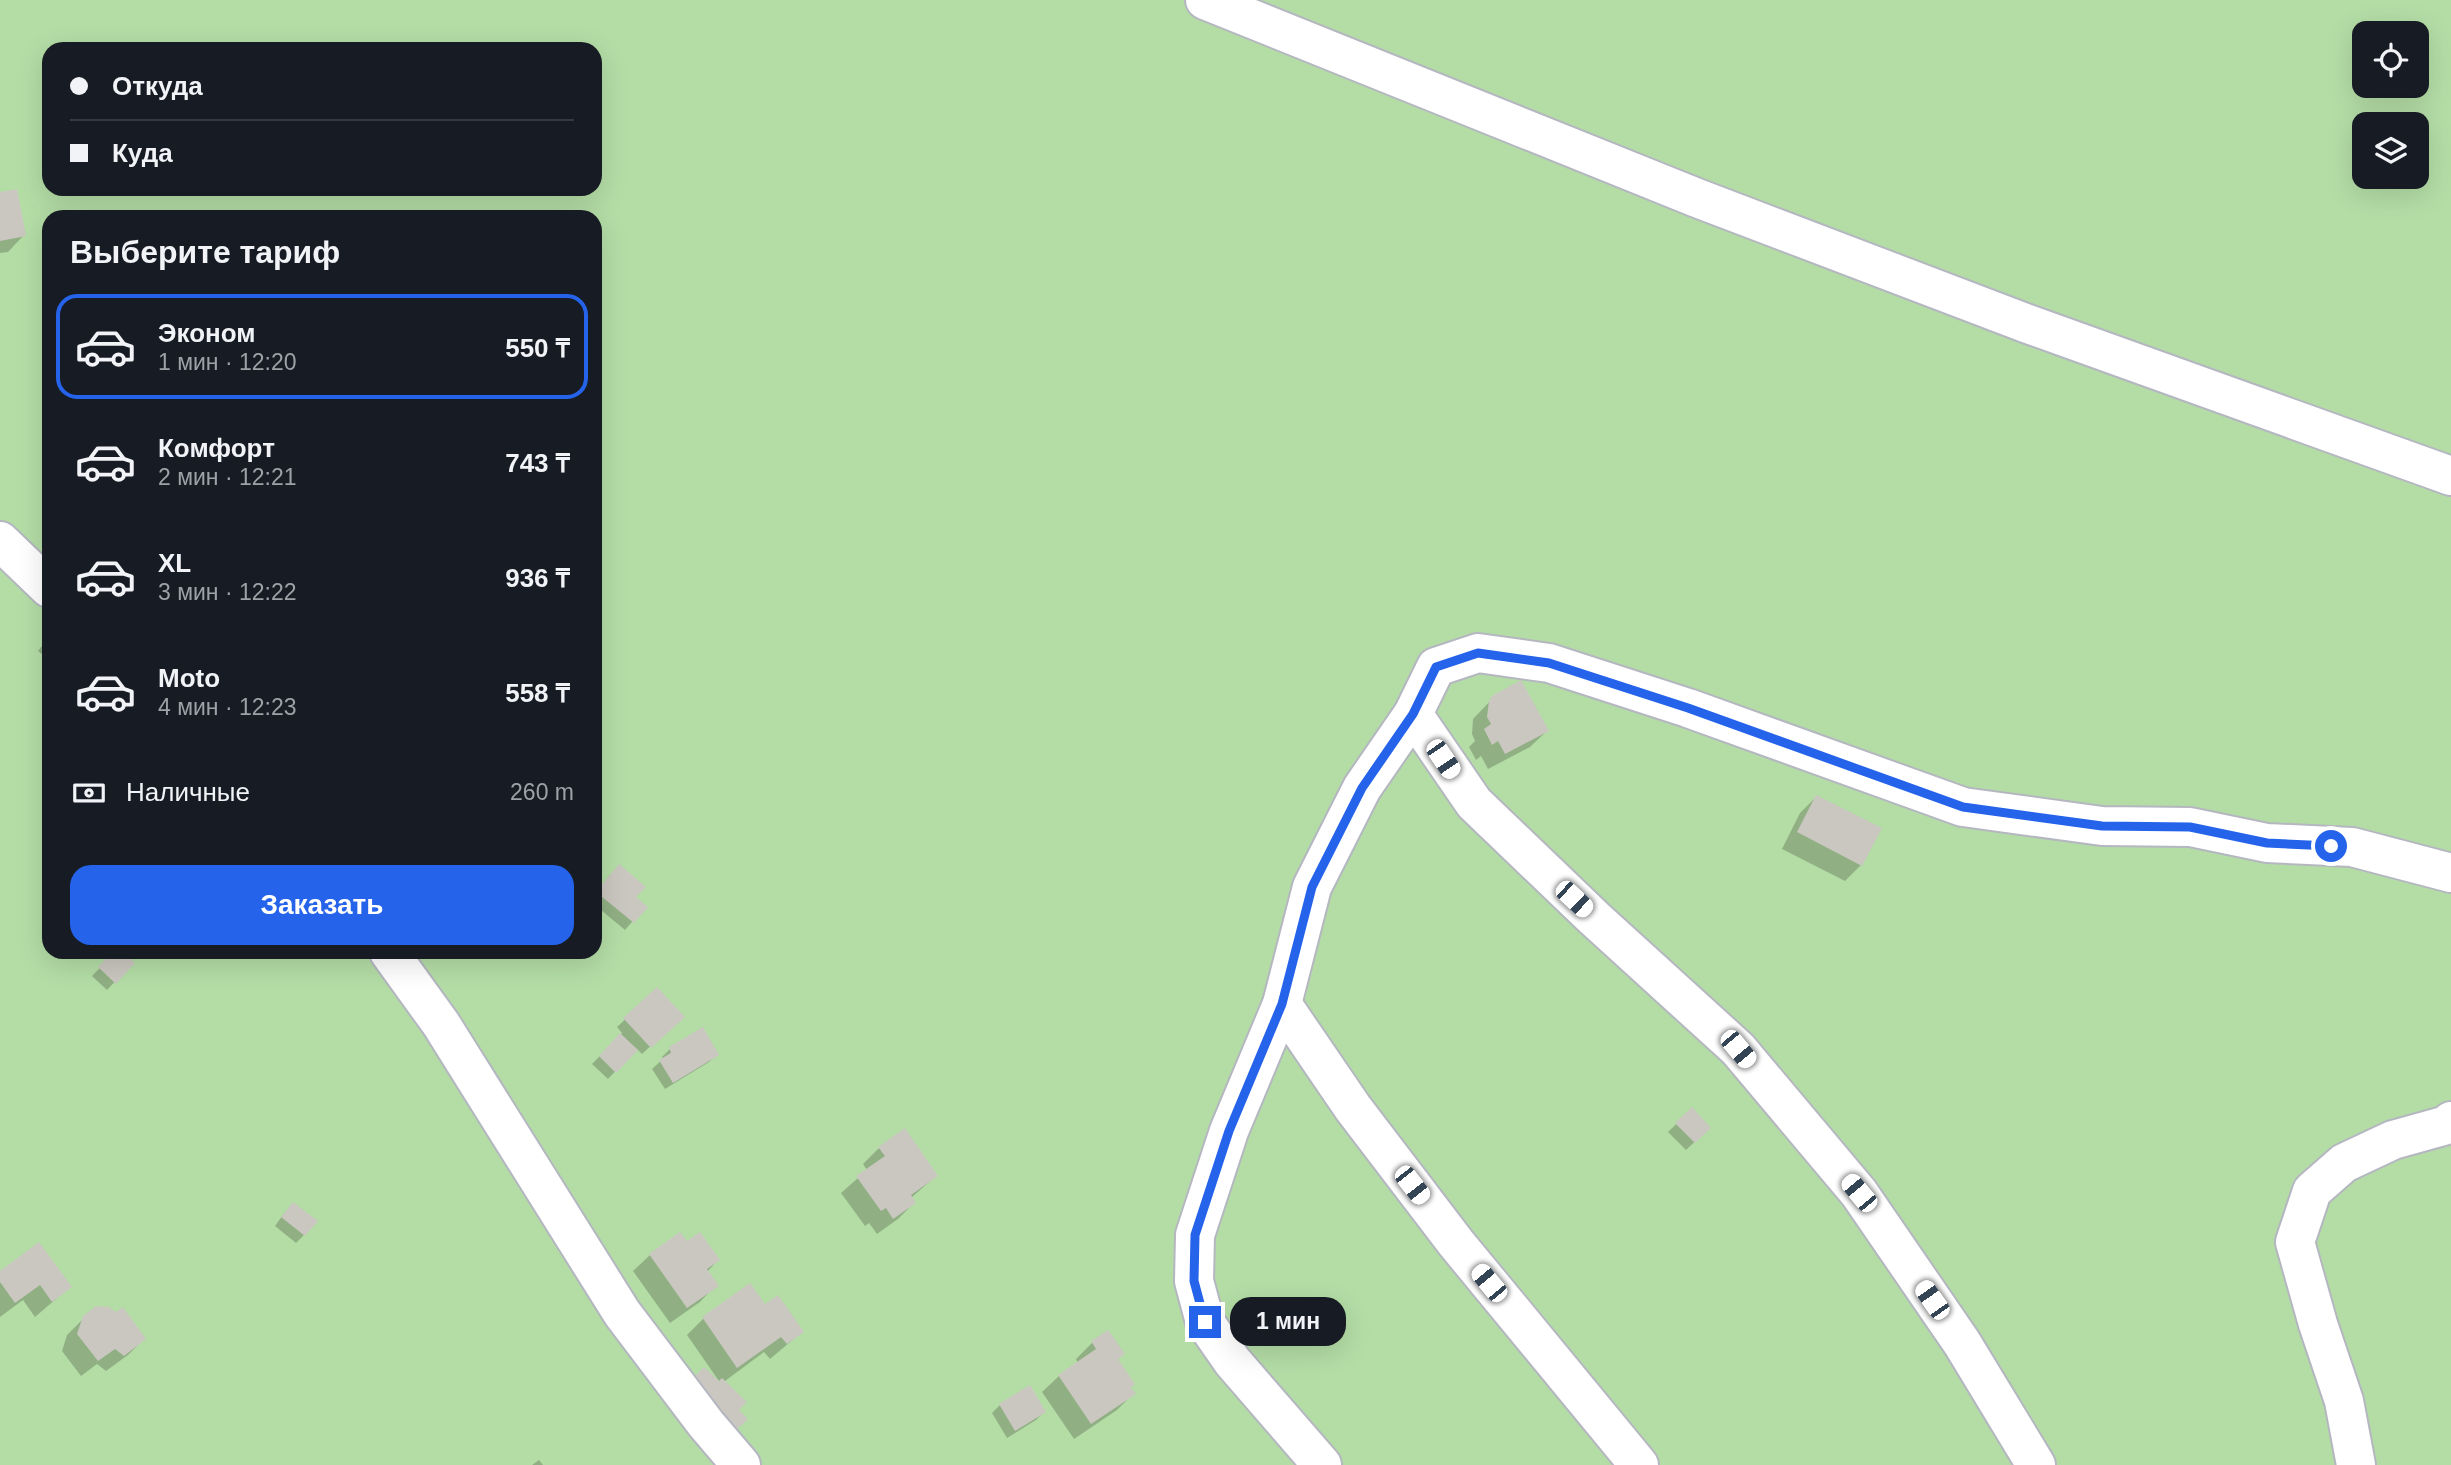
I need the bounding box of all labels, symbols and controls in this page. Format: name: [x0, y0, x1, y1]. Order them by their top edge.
map controls: [2352, 21, 2429, 189]
button: locate: [2352, 21, 2429, 98]
text: Откуда: [112, 71, 203, 101]
button: layers: [2352, 112, 2429, 189]
text: Куда: [112, 138, 173, 168]
text: Выберите тариф: [70, 234, 340, 270]
icon: car: [74, 315, 137, 378]
text: Эконом: [158, 318, 256, 348]
text: 550 ₸: [505, 333, 570, 363]
text: 1 мин · 12:20: [158, 349, 297, 375]
icon: car: [74, 430, 137, 493]
text: Комфорт: [158, 433, 275, 463]
text: 743 ₸: [505, 448, 570, 478]
text: 2 мин · 12:21: [158, 464, 297, 490]
icon: car: [74, 545, 137, 608]
text: XL: [158, 548, 191, 578]
text: 936 ₸: [505, 563, 570, 593]
text: 3 мин · 12:22: [158, 579, 297, 605]
icon: car: [74, 660, 137, 723]
text: Moto: [158, 663, 220, 693]
text: 558 ₸: [505, 678, 570, 708]
text: 4 мин · 12:23: [158, 694, 297, 720]
car: [1423, 736, 1464, 782]
icon: cash: [70, 774, 108, 812]
text: Наличные: [126, 777, 250, 807]
text: 260 m: [510, 779, 574, 805]
route start: [2315, 830, 2347, 862]
button: Заказать: [70, 865, 574, 945]
car: [1552, 877, 1597, 921]
car: [1717, 1026, 1760, 1072]
car: [1391, 1162, 1434, 1208]
car: [1838, 1170, 1881, 1216]
car: [1468, 1260, 1511, 1306]
car: [1912, 1277, 1953, 1323]
callout: 1 мин: [1230, 1298, 1345, 1346]
route end: [1189, 1306, 1221, 1338]
text: 1 мин: [1256, 1308, 1320, 1334]

